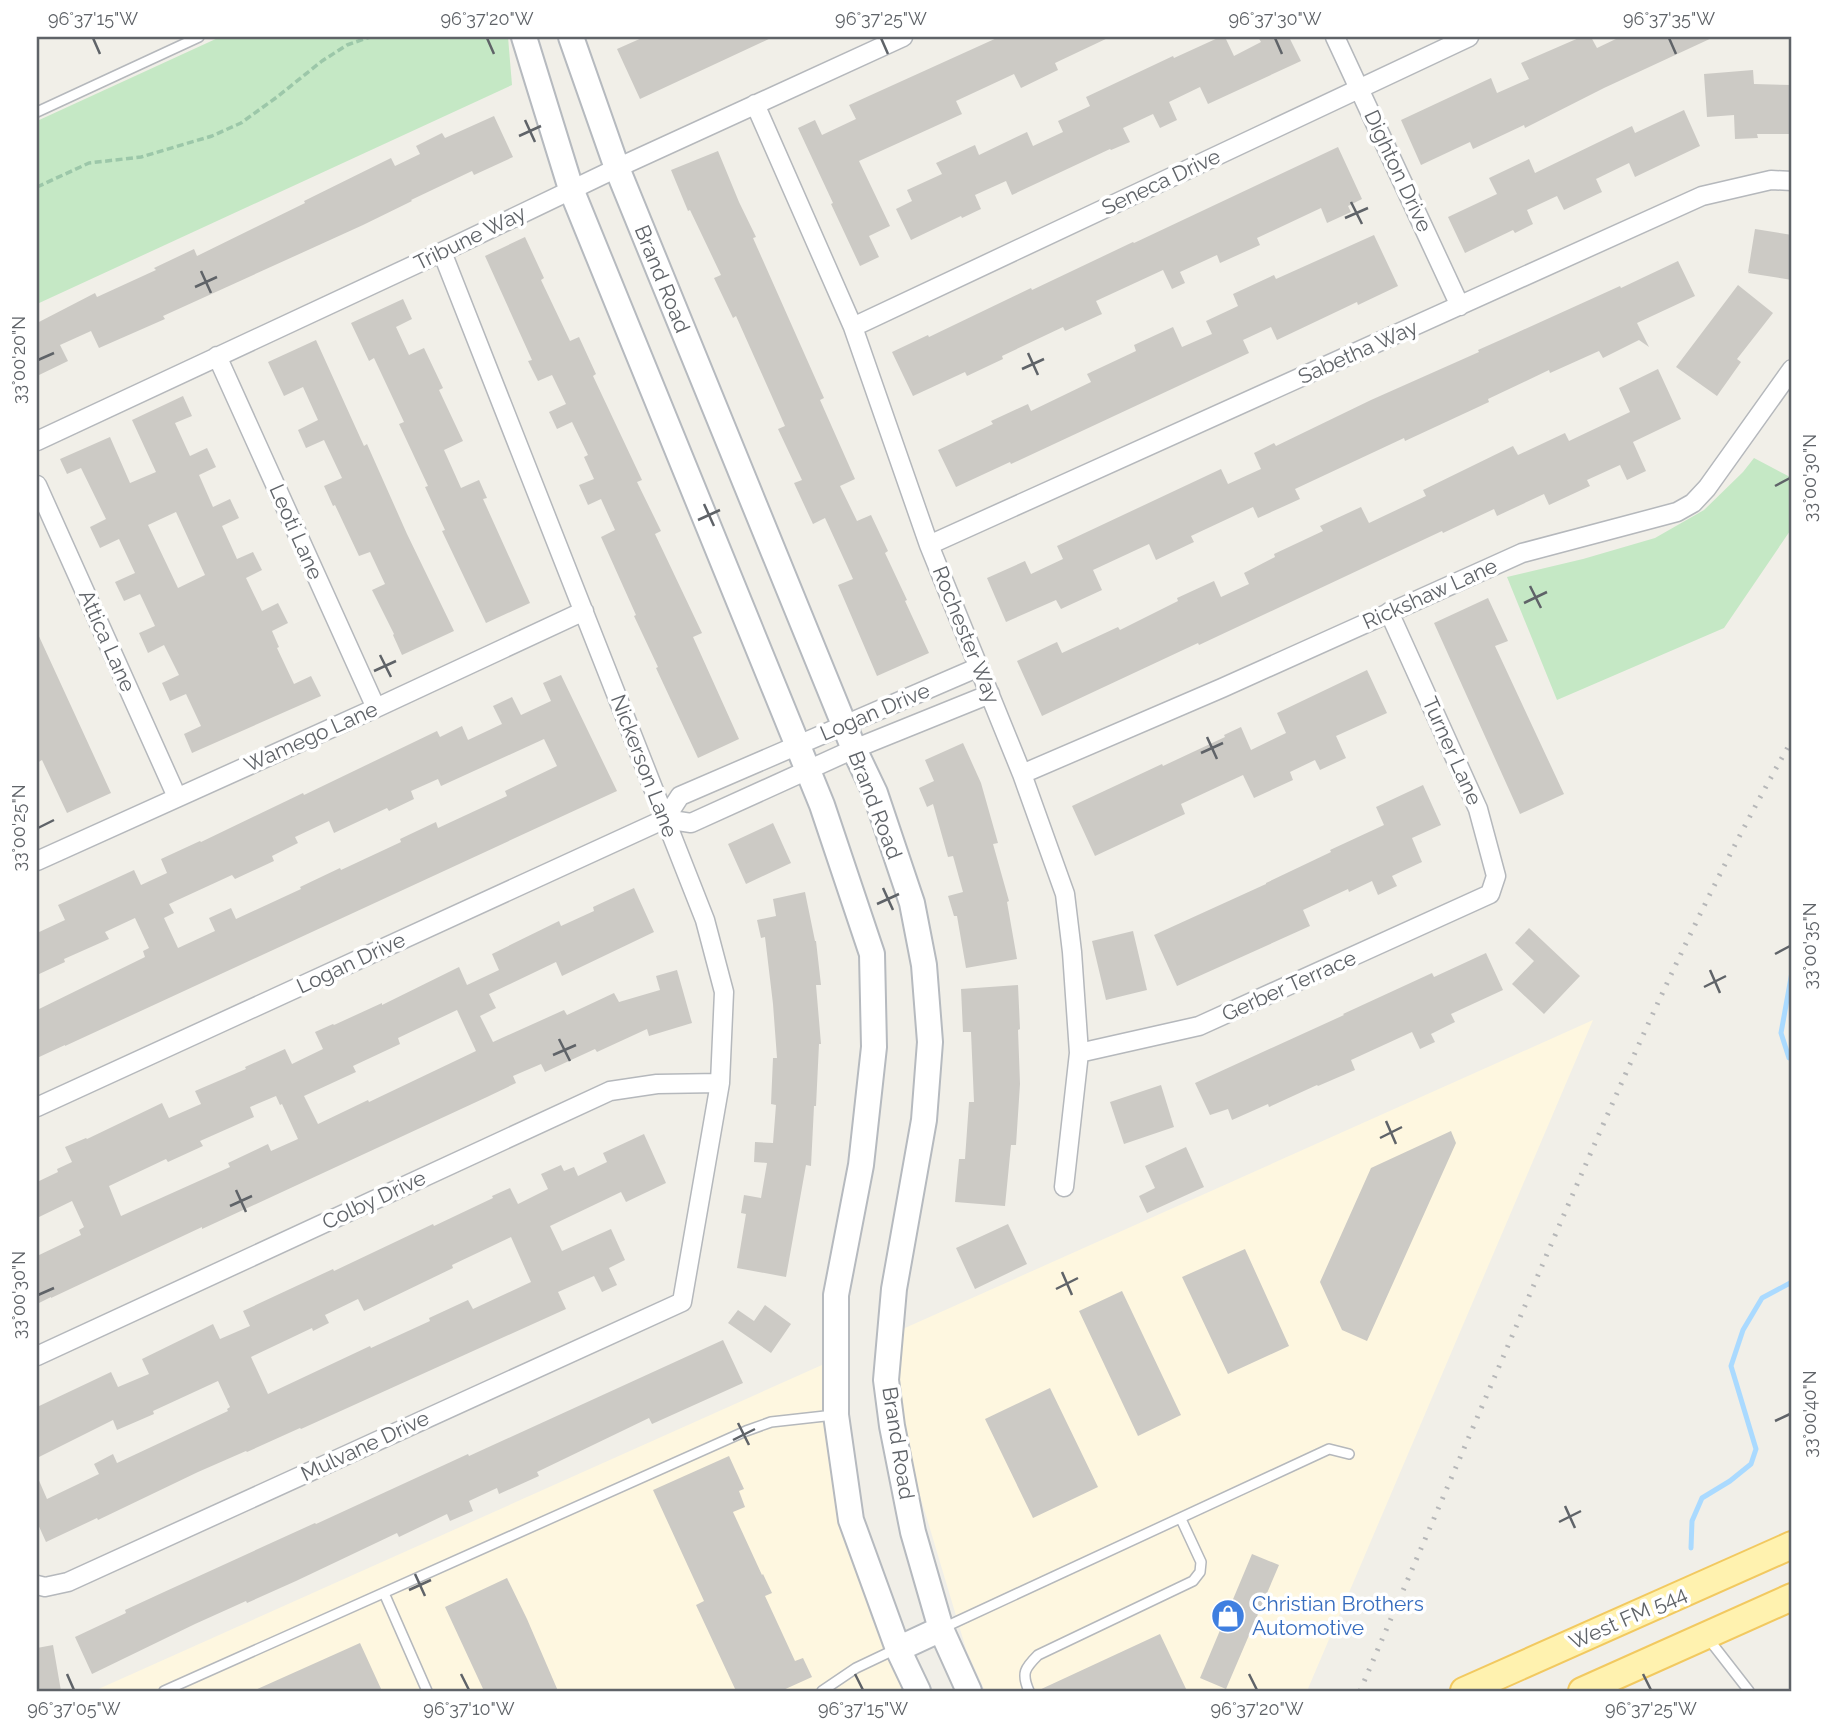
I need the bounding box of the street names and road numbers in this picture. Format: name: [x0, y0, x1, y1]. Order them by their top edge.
street label: Dighton Drive: [1359, 106, 1438, 236]
street label: Seneca Drive: [1097, 143, 1224, 220]
street label: Tribune Way: [410, 200, 530, 275]
street label: Brand Road: [630, 221, 695, 336]
street label: Sabetha Way: [1294, 314, 1421, 389]
street label: Leoti Lane: [264, 480, 329, 583]
street label: Rickshaw Lane: [1359, 553, 1501, 634]
street label: Rochester Way: [927, 562, 1005, 707]
street label: Attica Lane: [74, 586, 141, 696]
street label: Logan Drive: [816, 677, 933, 746]
street label: Nickerson Lane: [606, 691, 683, 841]
street label: Turner Lane: [1417, 693, 1487, 809]
street label: Wamego Lane: [240, 696, 381, 777]
street label: Brand Road: [843, 747, 908, 862]
street label: Logan Drive: [293, 927, 409, 999]
street label: Gerber Terrace: [1218, 945, 1360, 1026]
street label: Colby Drive: [318, 1165, 430, 1234]
street label: Brand Road: [877, 1385, 920, 1501]
street label: Mulvane Drive: [297, 1405, 433, 1486]
street label: West FM 544: [1565, 1581, 1690, 1655]

